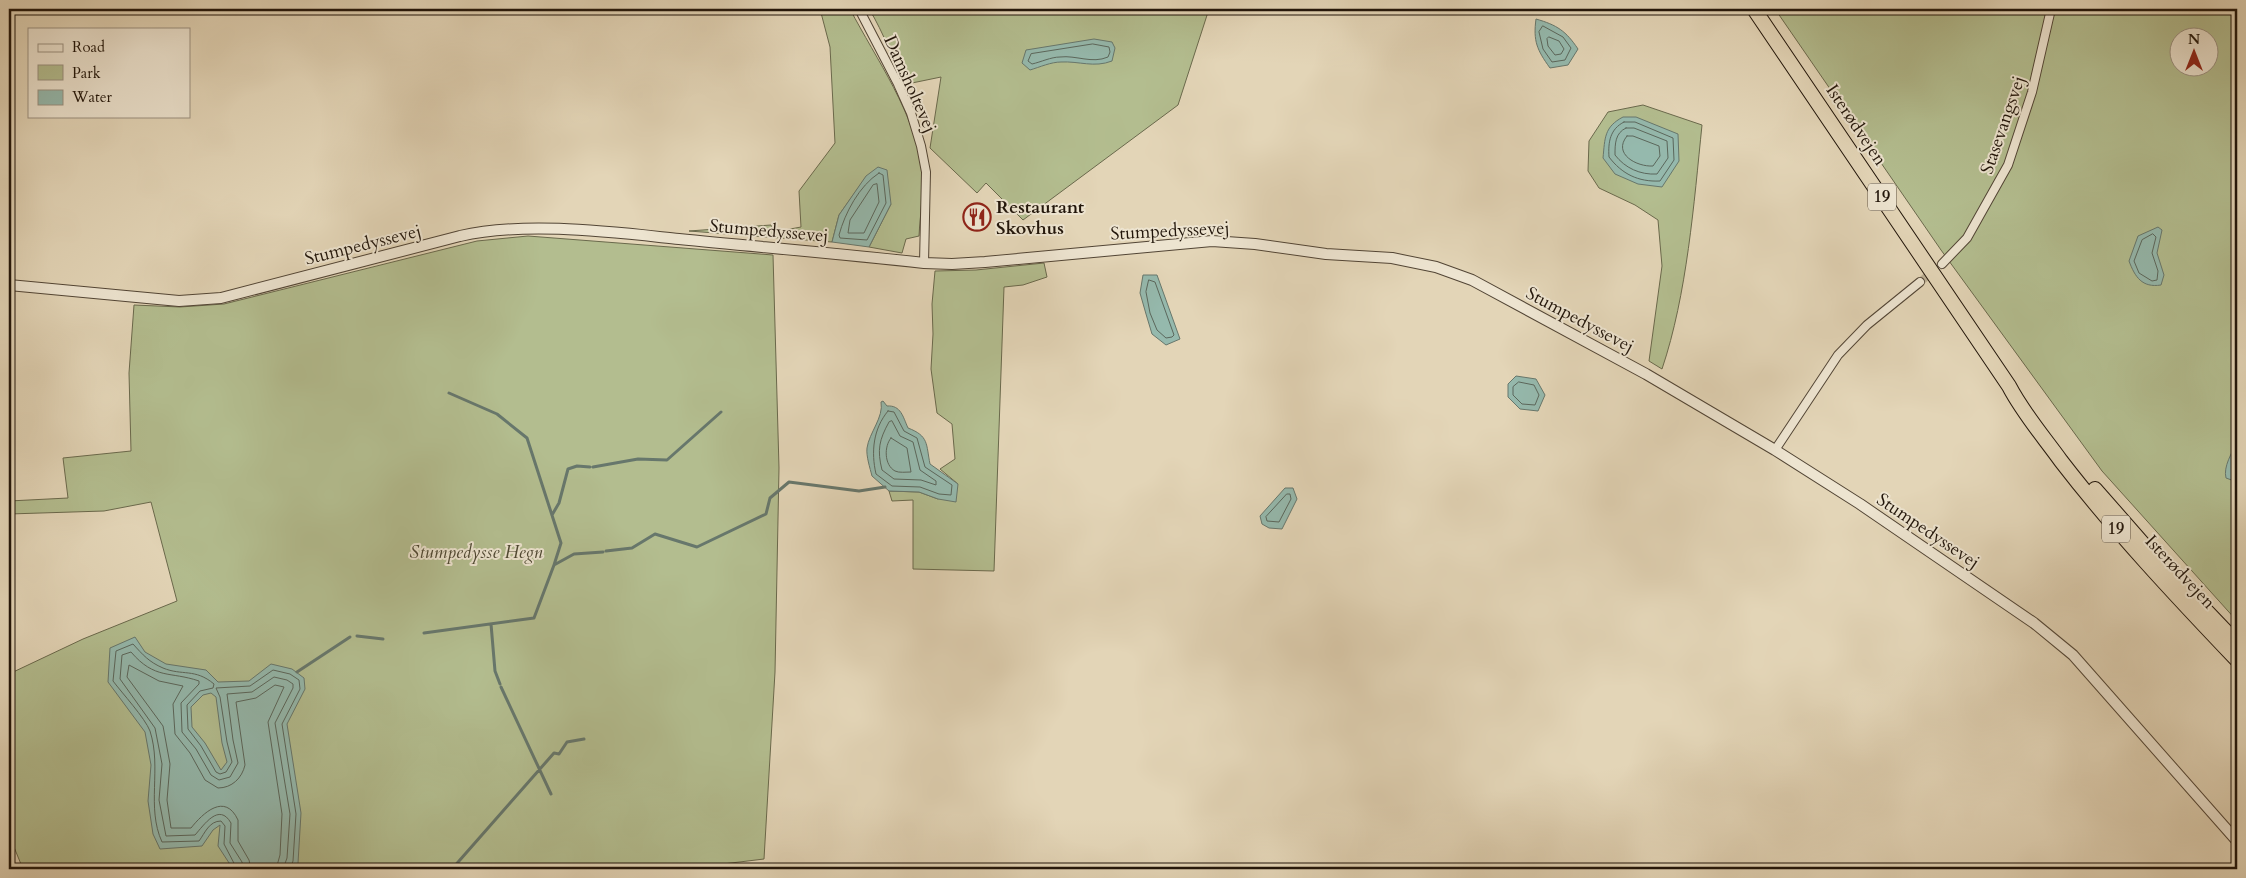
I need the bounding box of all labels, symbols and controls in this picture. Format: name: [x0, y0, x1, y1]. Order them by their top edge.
legend: [28, 28, 190, 118]
north arrow: [2168, 28, 2218, 78]
text: N: [2188, 30, 2200, 49]
street label: Damsholtevej: [877, 31, 943, 137]
text: Road: [72, 37, 105, 57]
text: Park: [72, 63, 101, 83]
street label: Stasevangsvej: [1975, 73, 2031, 177]
street label: Isterødvejen: [1820, 79, 1893, 171]
text: Water: [71, 87, 113, 107]
road number: 19: [1868, 183, 1896, 210]
place label: Restaurant Skovhus: [996, 195, 1085, 241]
restaurant icon: Restaurant Skovhus: [962, 202, 992, 232]
street label: Stumpedyssevej: [709, 213, 829, 249]
street label: Stumpedyssevej: [1110, 215, 1230, 247]
street label: Stumpedyssevej: [302, 218, 424, 272]
street label: Stumpedyssevej: [1521, 281, 1639, 359]
street label: Stumpedyssevej: [1872, 487, 1984, 575]
road number: 19: [2102, 516, 2130, 542]
street label: Isterødvejen: [2139, 529, 2221, 615]
park label: Stumpedysse Hegn: [410, 540, 543, 565]

